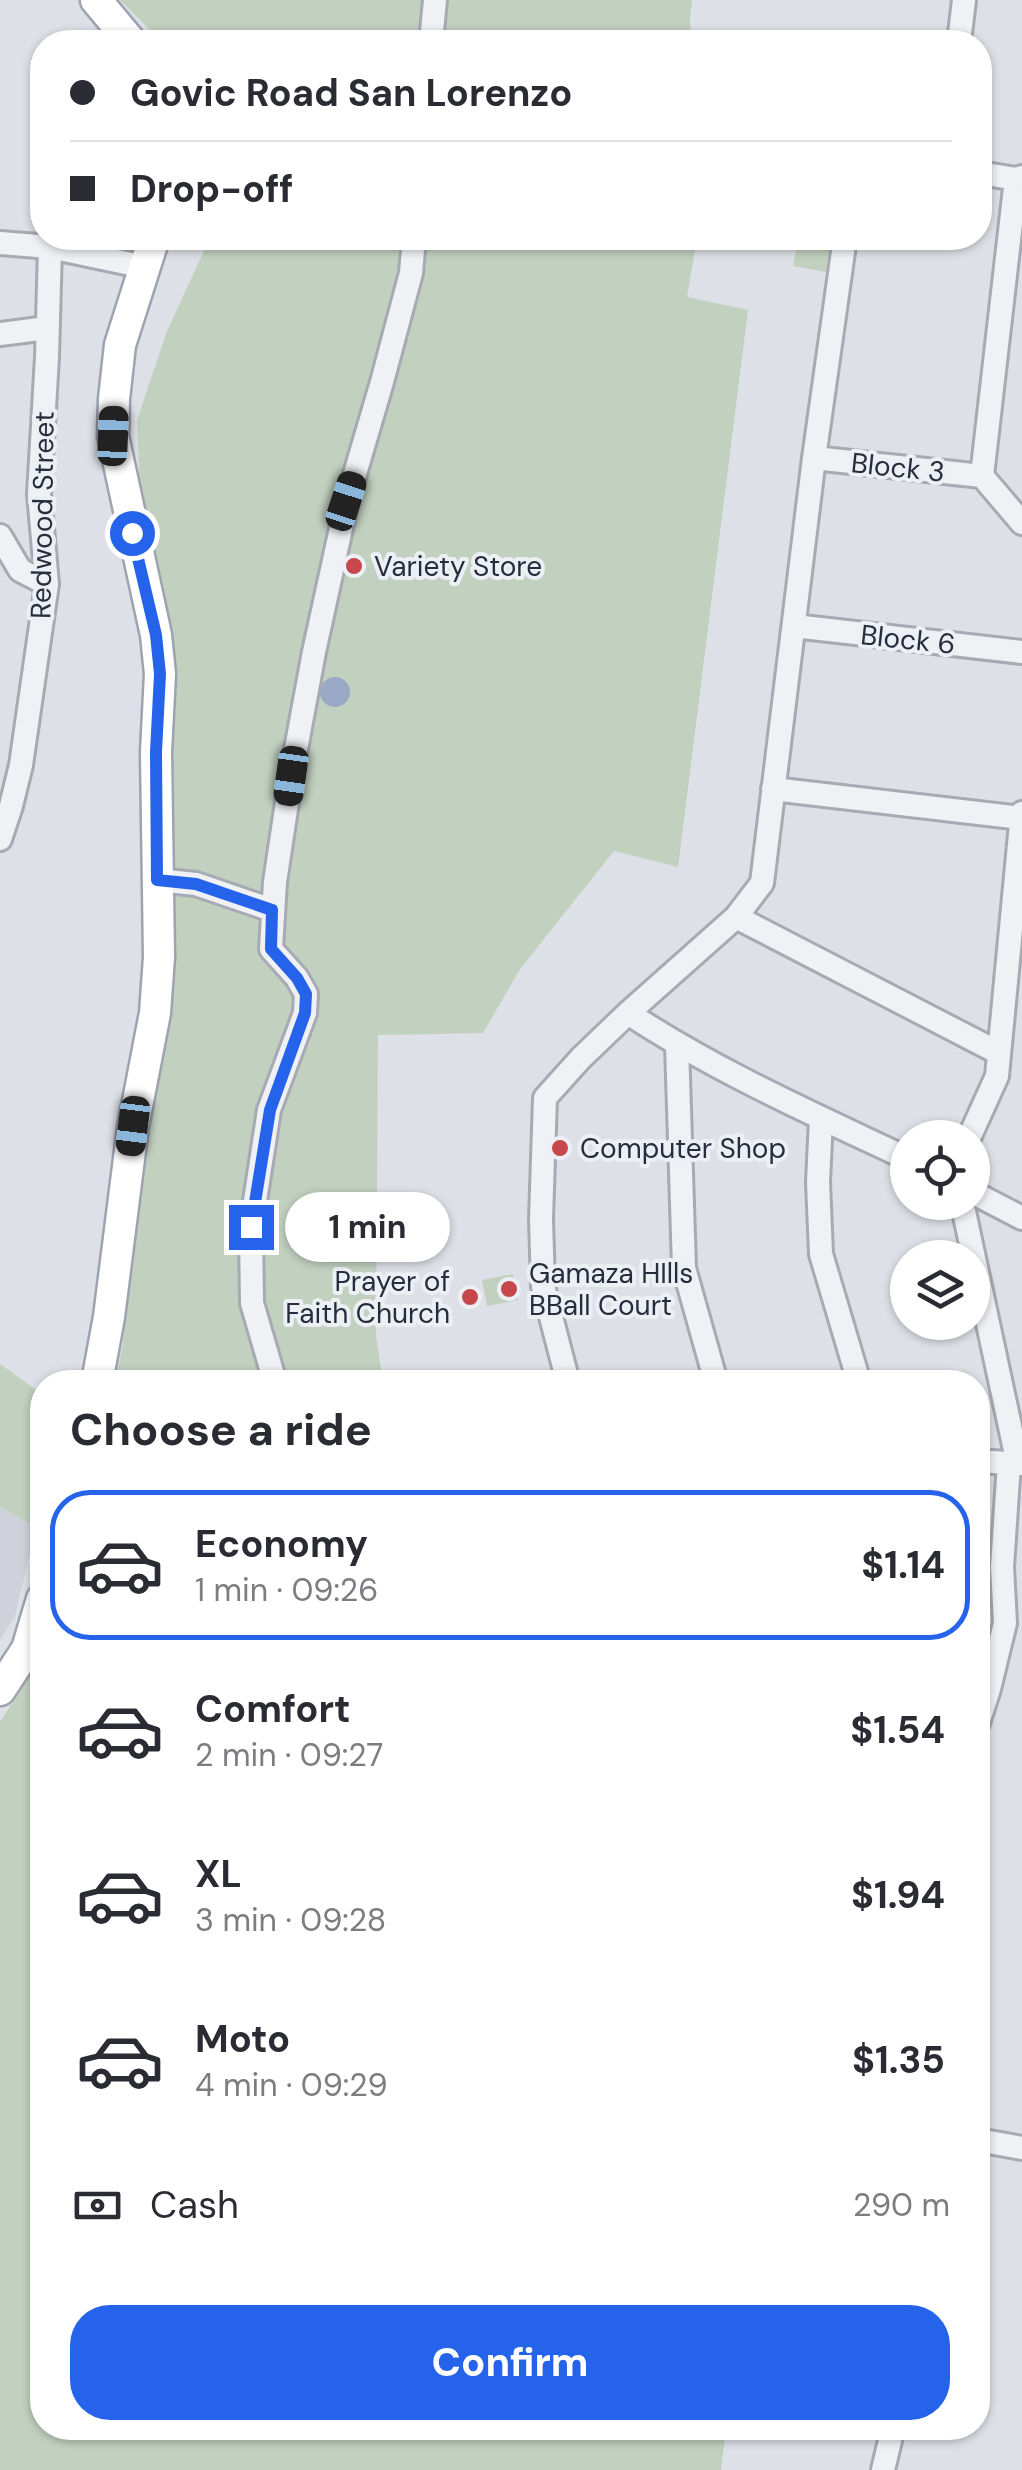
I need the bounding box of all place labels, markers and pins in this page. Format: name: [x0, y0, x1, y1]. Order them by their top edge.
place label: Variety Store: [374, 548, 542, 585]
marker: Variety Store: [343, 555, 365, 577]
place label: Computer Shop: [580, 1130, 786, 1167]
marker: Computer Shop: [549, 1137, 571, 1159]
place label: Gamaza HIlls BBall Court: [529, 1255, 693, 1324]
place label: Prayer of Faith Church: [285, 1263, 450, 1332]
marker: Gamaza HIlls BBall Court: [498, 1278, 520, 1300]
marker: Prayer of Faith Church: [459, 1286, 481, 1308]

